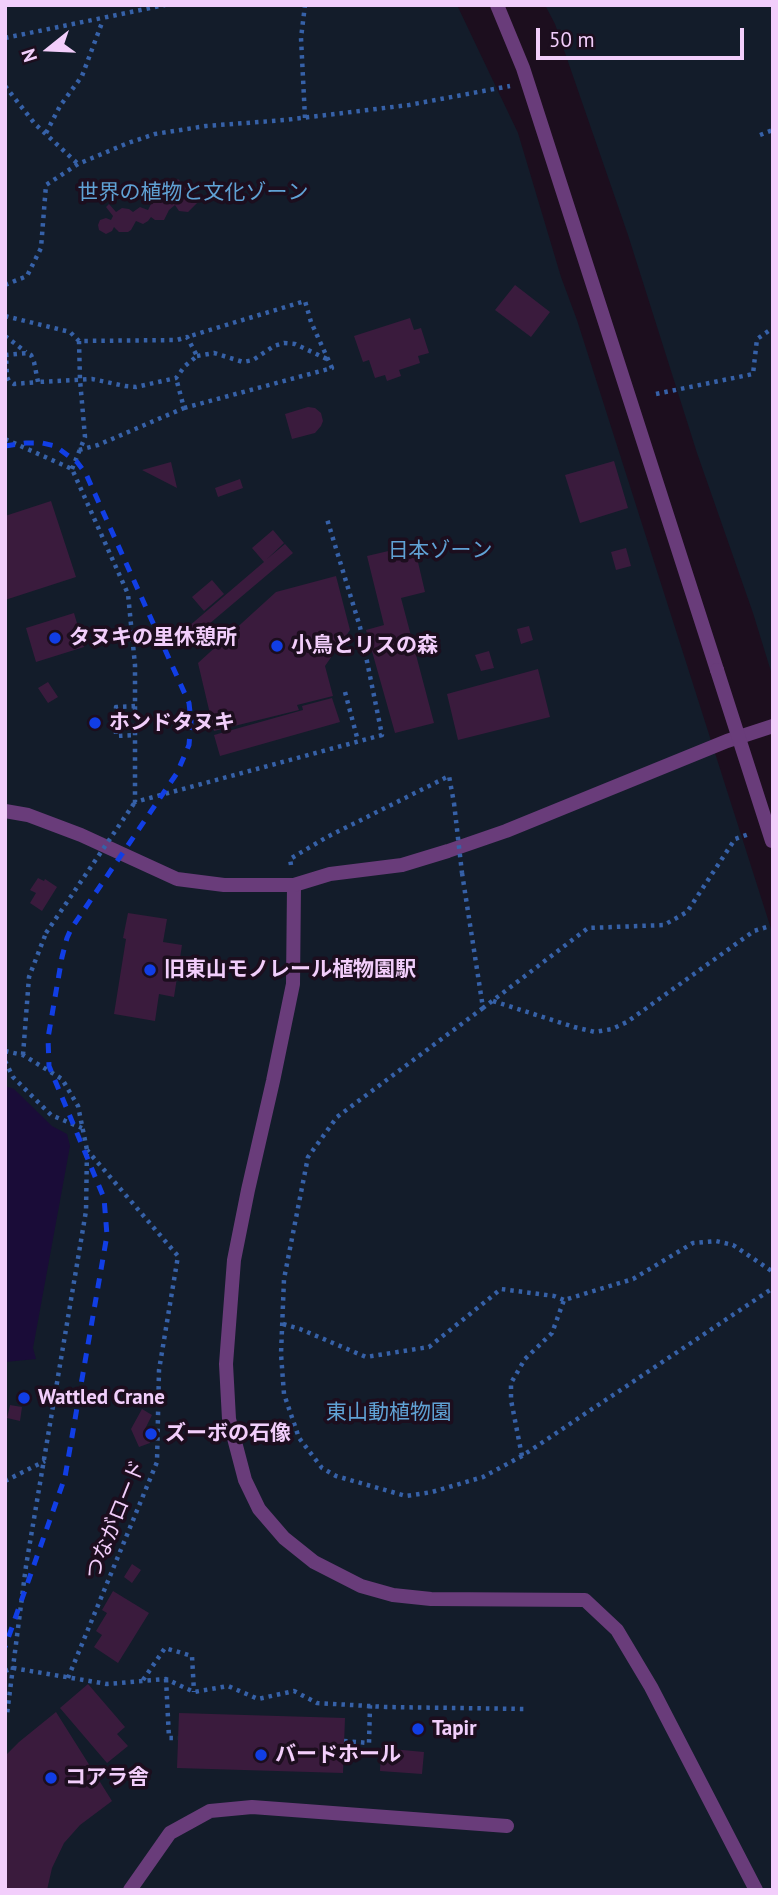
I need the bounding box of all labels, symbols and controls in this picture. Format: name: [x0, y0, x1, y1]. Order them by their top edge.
north arrow: [14, 14, 84, 84]
scale bar: [540, 14, 748, 58]
text: 50 m: [549, 26, 595, 53]
text: N: [16, 46, 42, 65]
park label: 世界の植物と文化ゾーン: [78, 180, 308, 206]
park label: 日本ゾーン: [388, 538, 492, 564]
place label: タヌキの里休憩所: [69, 625, 237, 651]
marker: タヌキの里休憩所: [47, 630, 63, 646]
place label: 小鳥とリスの森: [291, 633, 438, 659]
marker: 小鳥とリスの森: [269, 638, 285, 654]
place label: ホンドタヌキ: [109, 710, 235, 736]
marker: ホンドタヌキ: [87, 715, 103, 731]
place label: 旧東山モノレール植物園駅: [164, 957, 416, 983]
marker: 旧東山モノレール植物園駅: [142, 962, 158, 978]
place label: Wattled Crane: [38, 1385, 165, 1411]
marker: Wattled Crane: [16, 1390, 32, 1406]
park label: 東山動植物園: [326, 1400, 452, 1426]
place label: ズーボの石像: [165, 1421, 291, 1447]
marker: ズーボの石像: [143, 1426, 159, 1442]
street label: つながロード: [81, 1457, 151, 1583]
place label: Tapir: [432, 1716, 476, 1742]
marker: Tapir: [410, 1721, 426, 1737]
place label: バードホール: [275, 1742, 401, 1768]
marker: バードホール: [253, 1747, 269, 1763]
place label: コアラ舎: [65, 1765, 149, 1791]
marker: コアラ舎: [43, 1770, 59, 1786]

